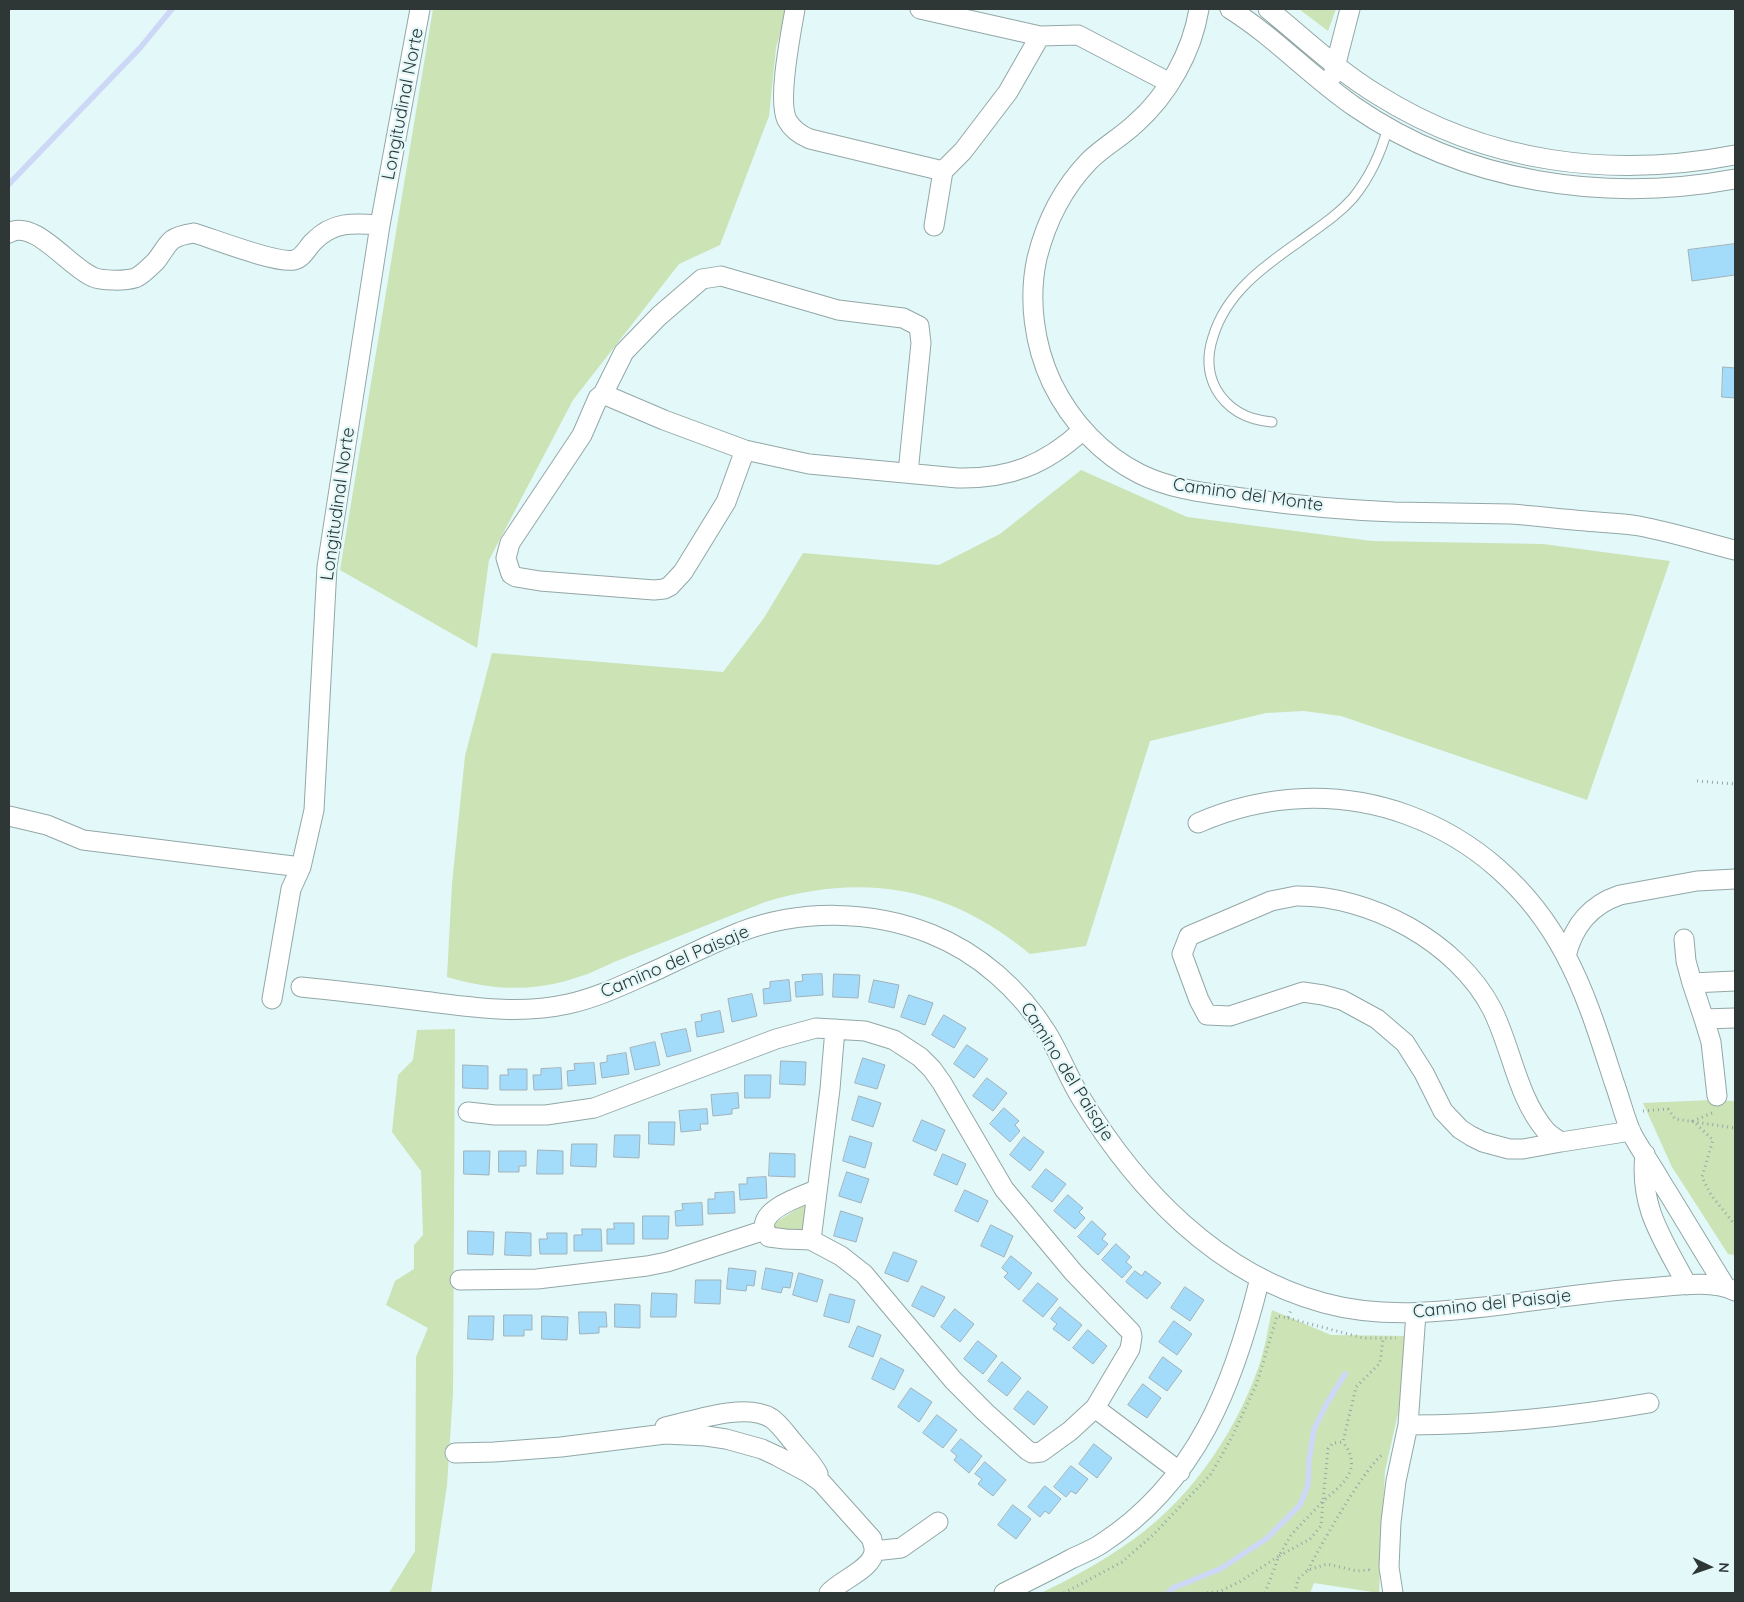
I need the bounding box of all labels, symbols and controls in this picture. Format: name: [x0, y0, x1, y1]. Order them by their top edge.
street label: Longitudinal Norte: [378, 26, 428, 182]
street label: Longitudinal Norte: [317, 426, 359, 582]
street label: Camino del Monte: [1171, 474, 1325, 516]
street label: Camino del Paisaje: [598, 921, 752, 1003]
street label: Camino del Paisaje: [1016, 999, 1118, 1145]
street label: Camino del Paisaje: [1412, 1285, 1572, 1323]
north arrow: [1684, 1542, 1734, 1592]
text: N: [1715, 1562, 1733, 1573]

